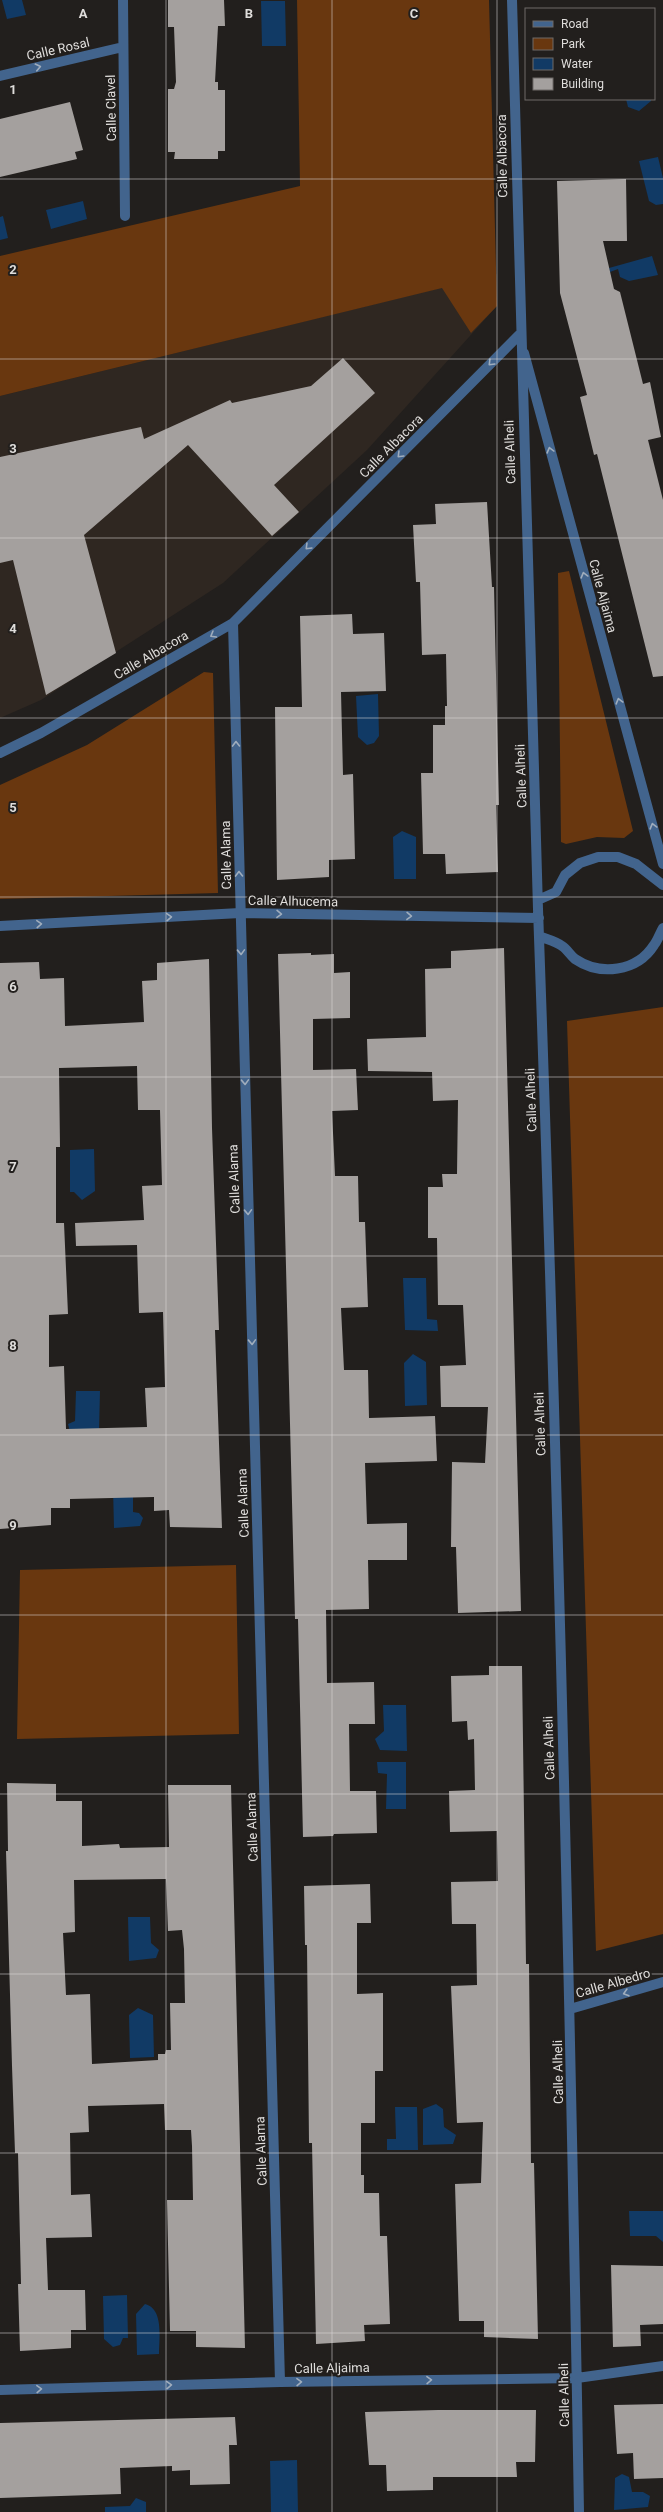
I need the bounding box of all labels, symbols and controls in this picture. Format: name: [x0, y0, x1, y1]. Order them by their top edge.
text: A: [79, 6, 88, 21]
text: B: [245, 6, 253, 21]
text: C: [410, 6, 419, 21]
legend: [525, 8, 655, 100]
text: Road: [561, 17, 589, 31]
street label: Calle Rosal: [25, 34, 91, 64]
text: Park: [561, 37, 586, 51]
text: Water: [561, 57, 592, 71]
one-way arrow: [35, 64, 41, 72]
street label: Calle Clavel: [103, 74, 119, 142]
text: Building: [561, 77, 604, 91]
text: 1: [9, 82, 17, 97]
street label: Calle Albacora: [494, 114, 510, 198]
text: 2: [9, 262, 17, 277]
one-way arrow: [488, 358, 496, 366]
street label: Calle Albacora: [356, 411, 426, 481]
street label: Calle Alheli: [501, 420, 519, 484]
text: 3: [9, 441, 17, 456]
one-way arrow: [546, 446, 555, 453]
one-way arrow: [397, 450, 405, 458]
one-way arrow: [305, 542, 313, 550]
street label: Calle Aljaima: [586, 558, 620, 634]
one-way arrow: [580, 572, 589, 579]
text: 4: [9, 621, 17, 636]
street label: Calle Albacora: [111, 628, 191, 682]
one-way arrow: [210, 630, 217, 637]
one-way arrow: [615, 697, 623, 704]
one-way arrow: [232, 741, 240, 747]
street label: Calle Alheli: [512, 744, 530, 808]
text: 5: [9, 800, 17, 815]
street label: Calle Alama: [218, 820, 234, 890]
one-way arrow: [649, 823, 658, 830]
one-way arrow: [235, 871, 243, 877]
street label: Calle Alhucema: [248, 893, 338, 909]
one-way arrow: [276, 910, 282, 918]
one-way arrow: [406, 912, 412, 920]
one-way arrow: [166, 913, 172, 921]
one-way arrow: [36, 919, 42, 928]
one-way arrow: [237, 949, 245, 955]
text: 6: [9, 979, 17, 994]
street label: Calle Alheli: [522, 1068, 540, 1132]
one-way arrow: [241, 1079, 249, 1085]
street label: Calle Alama: [225, 1144, 243, 1214]
text: 7: [9, 1159, 17, 1174]
one-way arrow: [244, 1209, 253, 1215]
text: 8: [9, 1338, 17, 1353]
one-way arrow: [248, 1339, 256, 1345]
street label: Calle Alheli: [531, 1392, 549, 1456]
street label: Calle Alama: [234, 1468, 252, 1538]
text: 9: [9, 1518, 17, 1533]
street label: Calle Alheli: [540, 1716, 558, 1780]
street label: Calle Alama: [243, 1792, 261, 1862]
street label: Calle Albedro: [574, 1965, 652, 2001]
one-way arrow: [622, 1988, 629, 1997]
street label: Calle Alheli: [550, 2040, 566, 2104]
street label: Calle Alama: [252, 2116, 270, 2186]
street label: Calle Aljaima: [294, 2360, 370, 2376]
street label: Calle Alheli: [556, 2363, 572, 2427]
one-way arrow: [426, 2376, 432, 2384]
one-way arrow: [296, 2378, 302, 2386]
one-way arrow: [166, 2381, 172, 2390]
one-way arrow: [36, 2385, 42, 2394]

